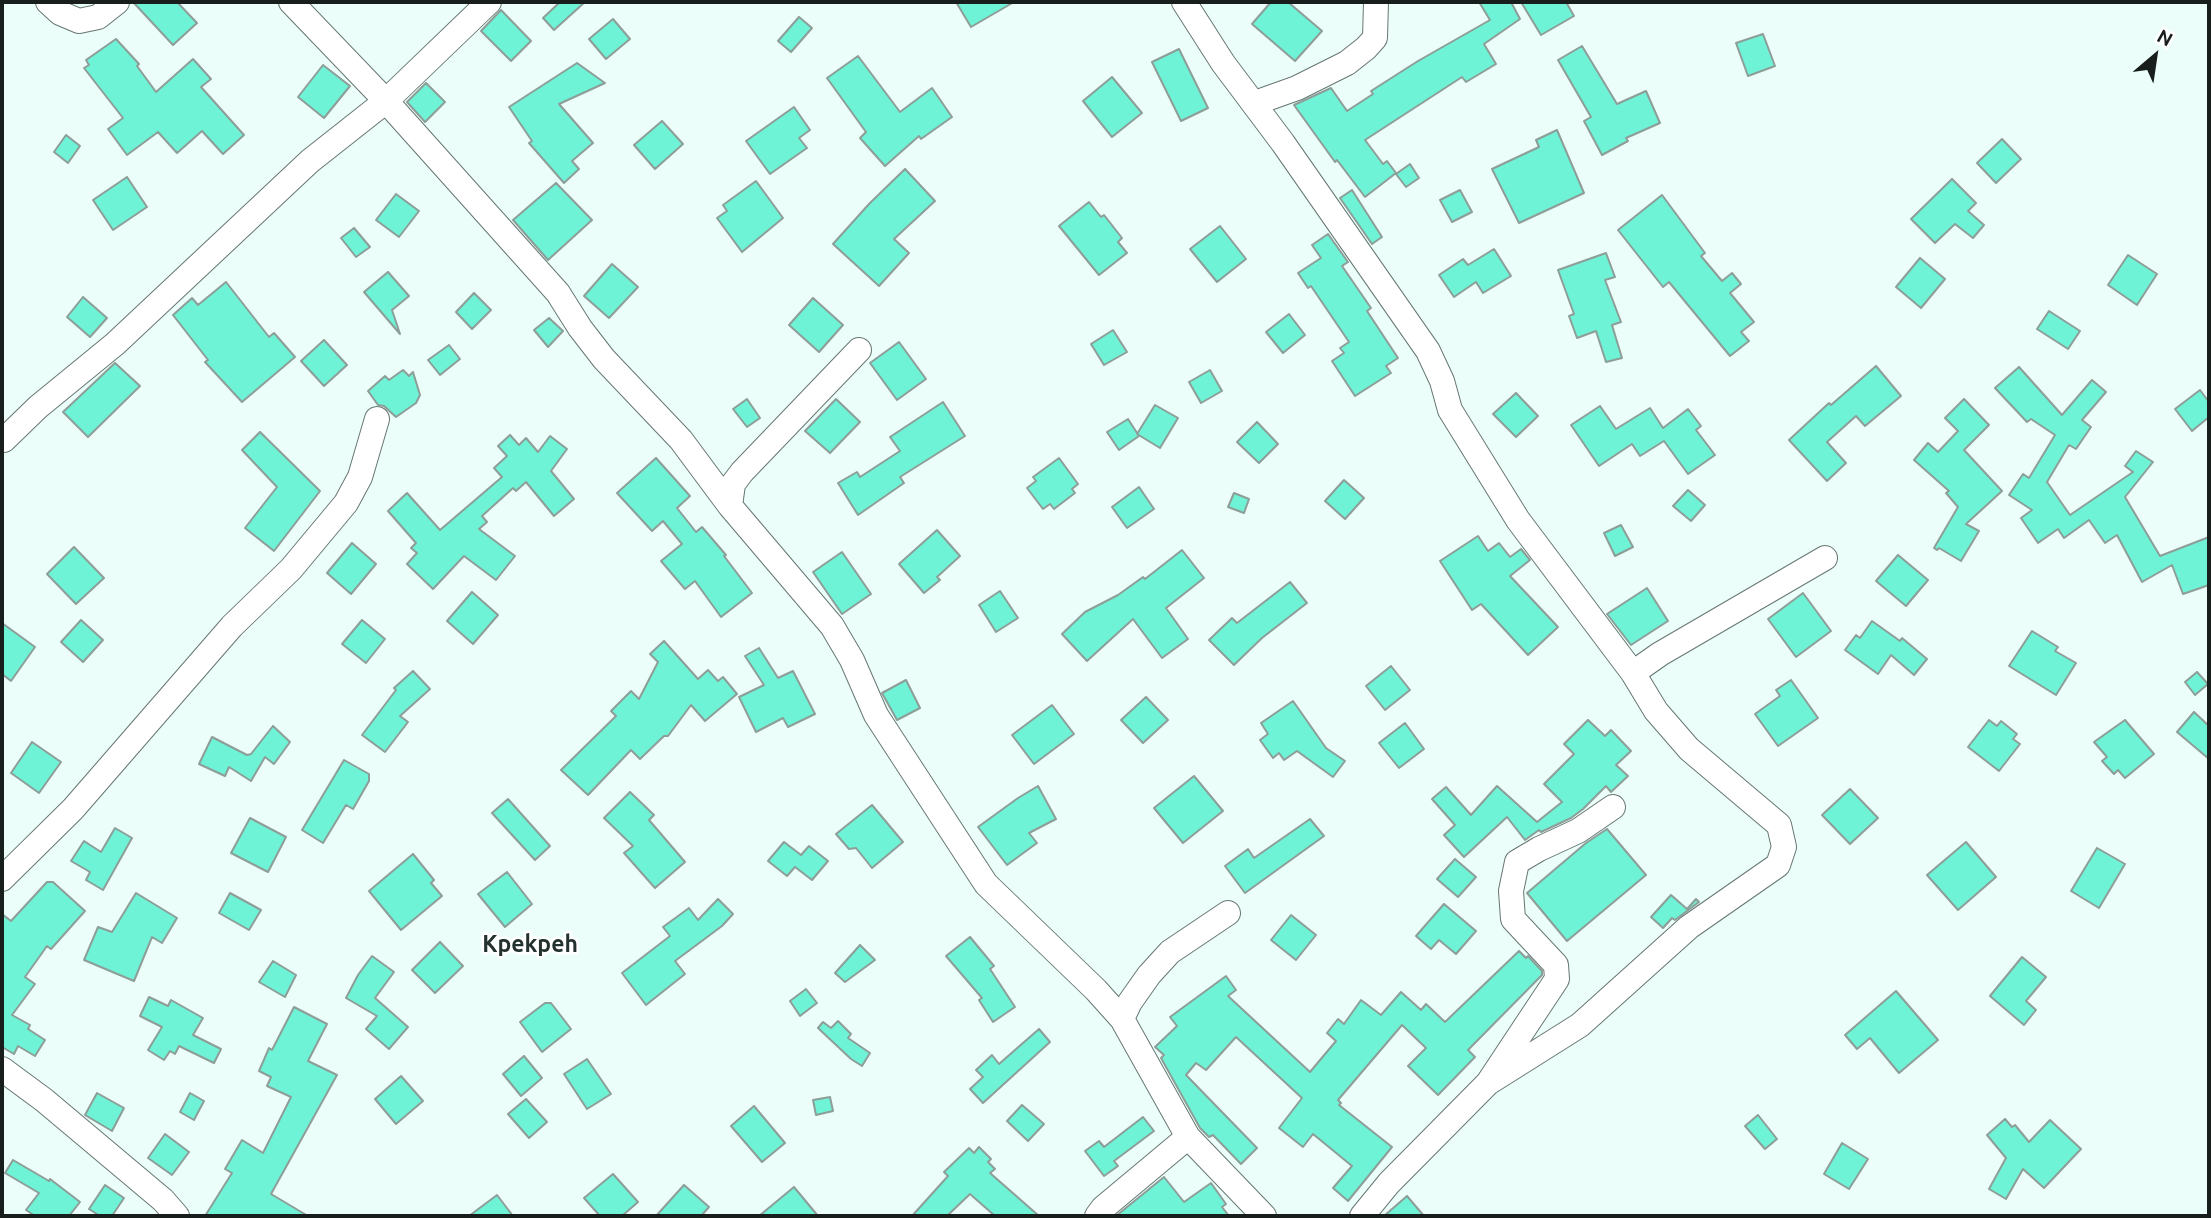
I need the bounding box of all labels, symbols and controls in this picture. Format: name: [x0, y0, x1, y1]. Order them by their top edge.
north arrow: [2120, 21, 2190, 91]
text: N: [2154, 25, 2177, 51]
district label: Kpekpeh: [482, 930, 578, 958]

